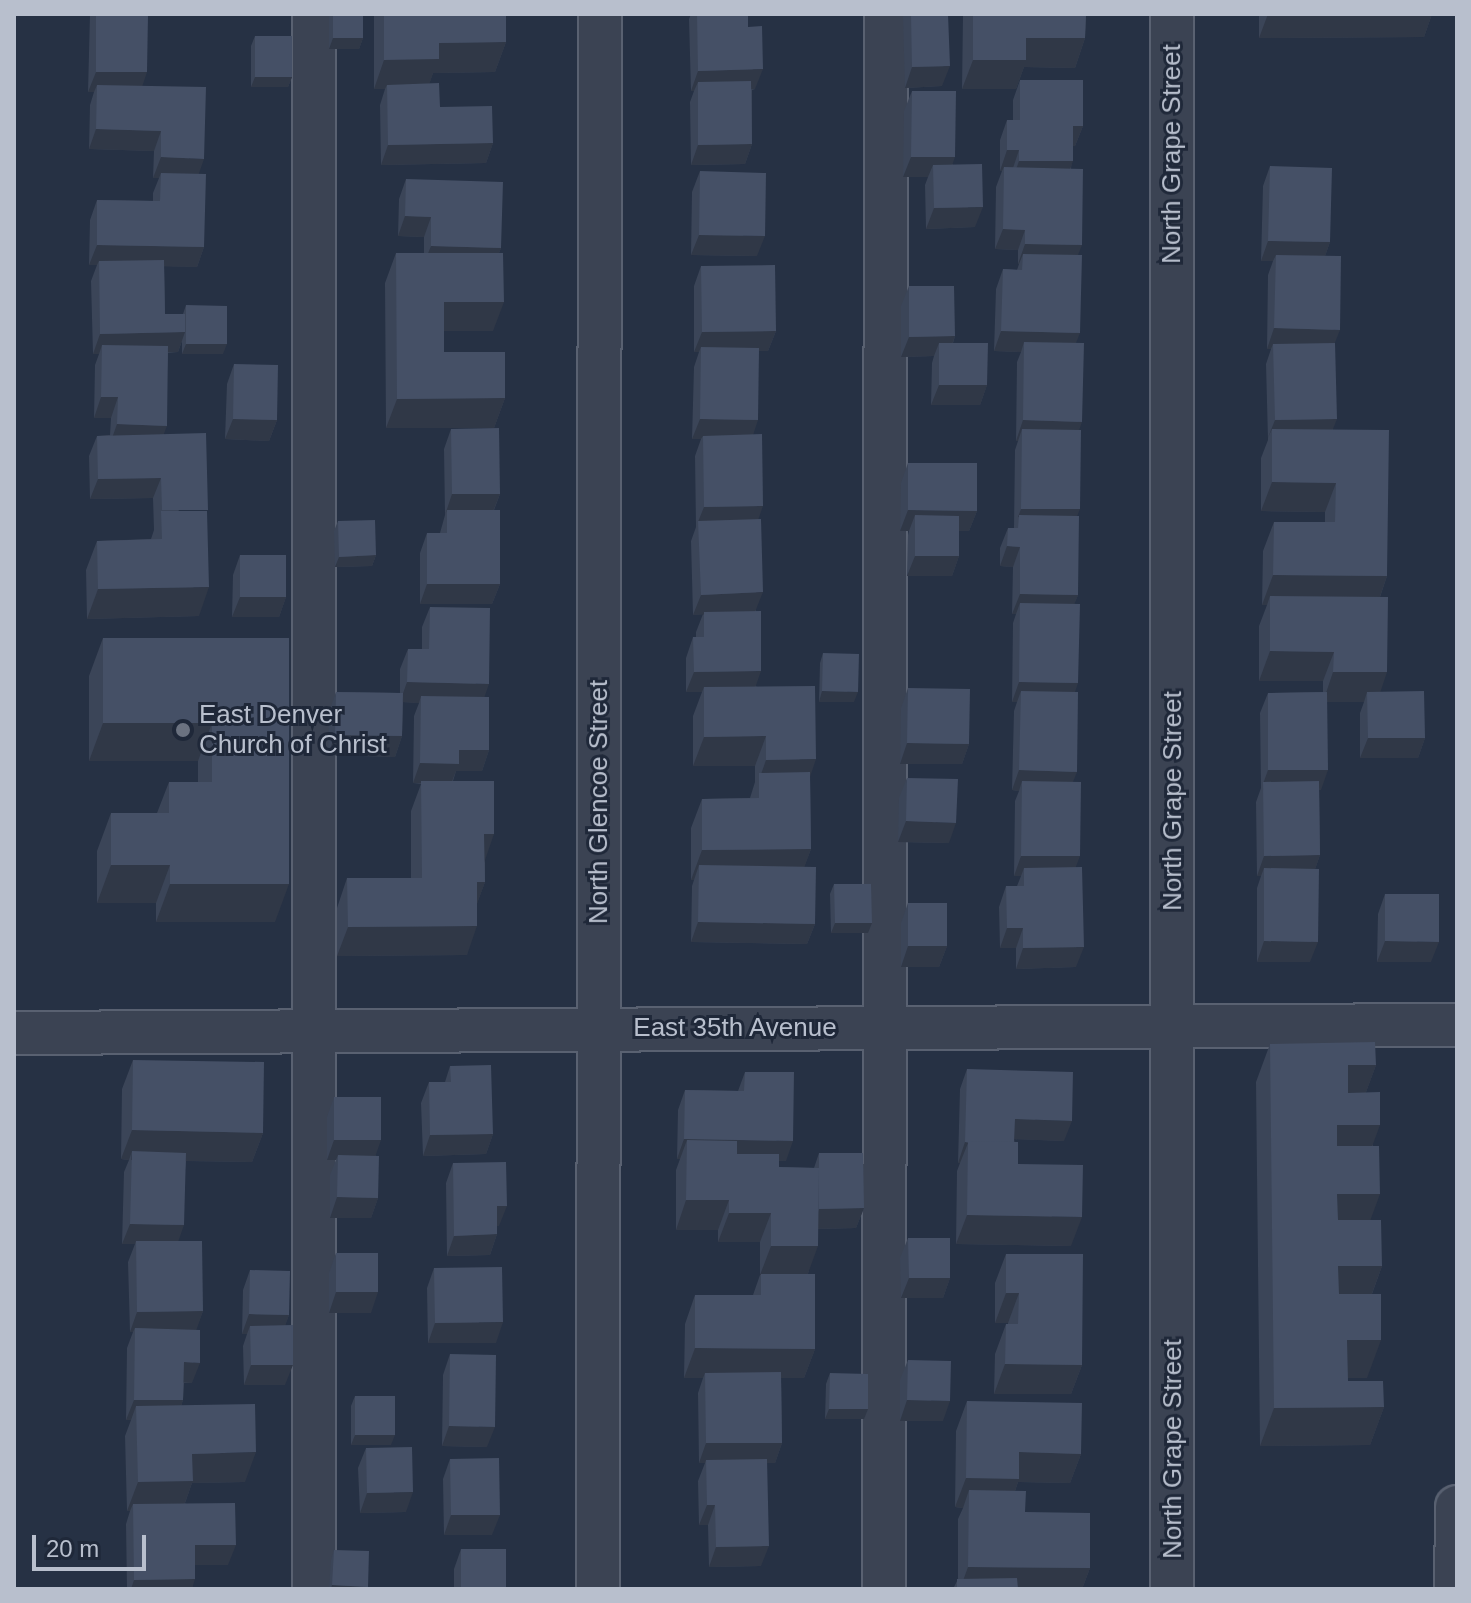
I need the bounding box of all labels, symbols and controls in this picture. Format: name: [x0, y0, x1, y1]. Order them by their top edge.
street label: North Grape Street: [1156, 44, 1188, 264]
street label: North Glencoe Street: [583, 680, 615, 924]
street label: North Grape Street: [1157, 691, 1189, 911]
place label: East Denver Church of Christ: [199, 699, 387, 760]
marker: East Denver Church of Christ: [174, 721, 192, 739]
street label: East 35th Avenue: [633, 1012, 837, 1044]
street label: North Grape Street: [1157, 1339, 1189, 1559]
scale bar: [36, 1519, 150, 1569]
text: 20 m: [46, 1535, 99, 1562]

